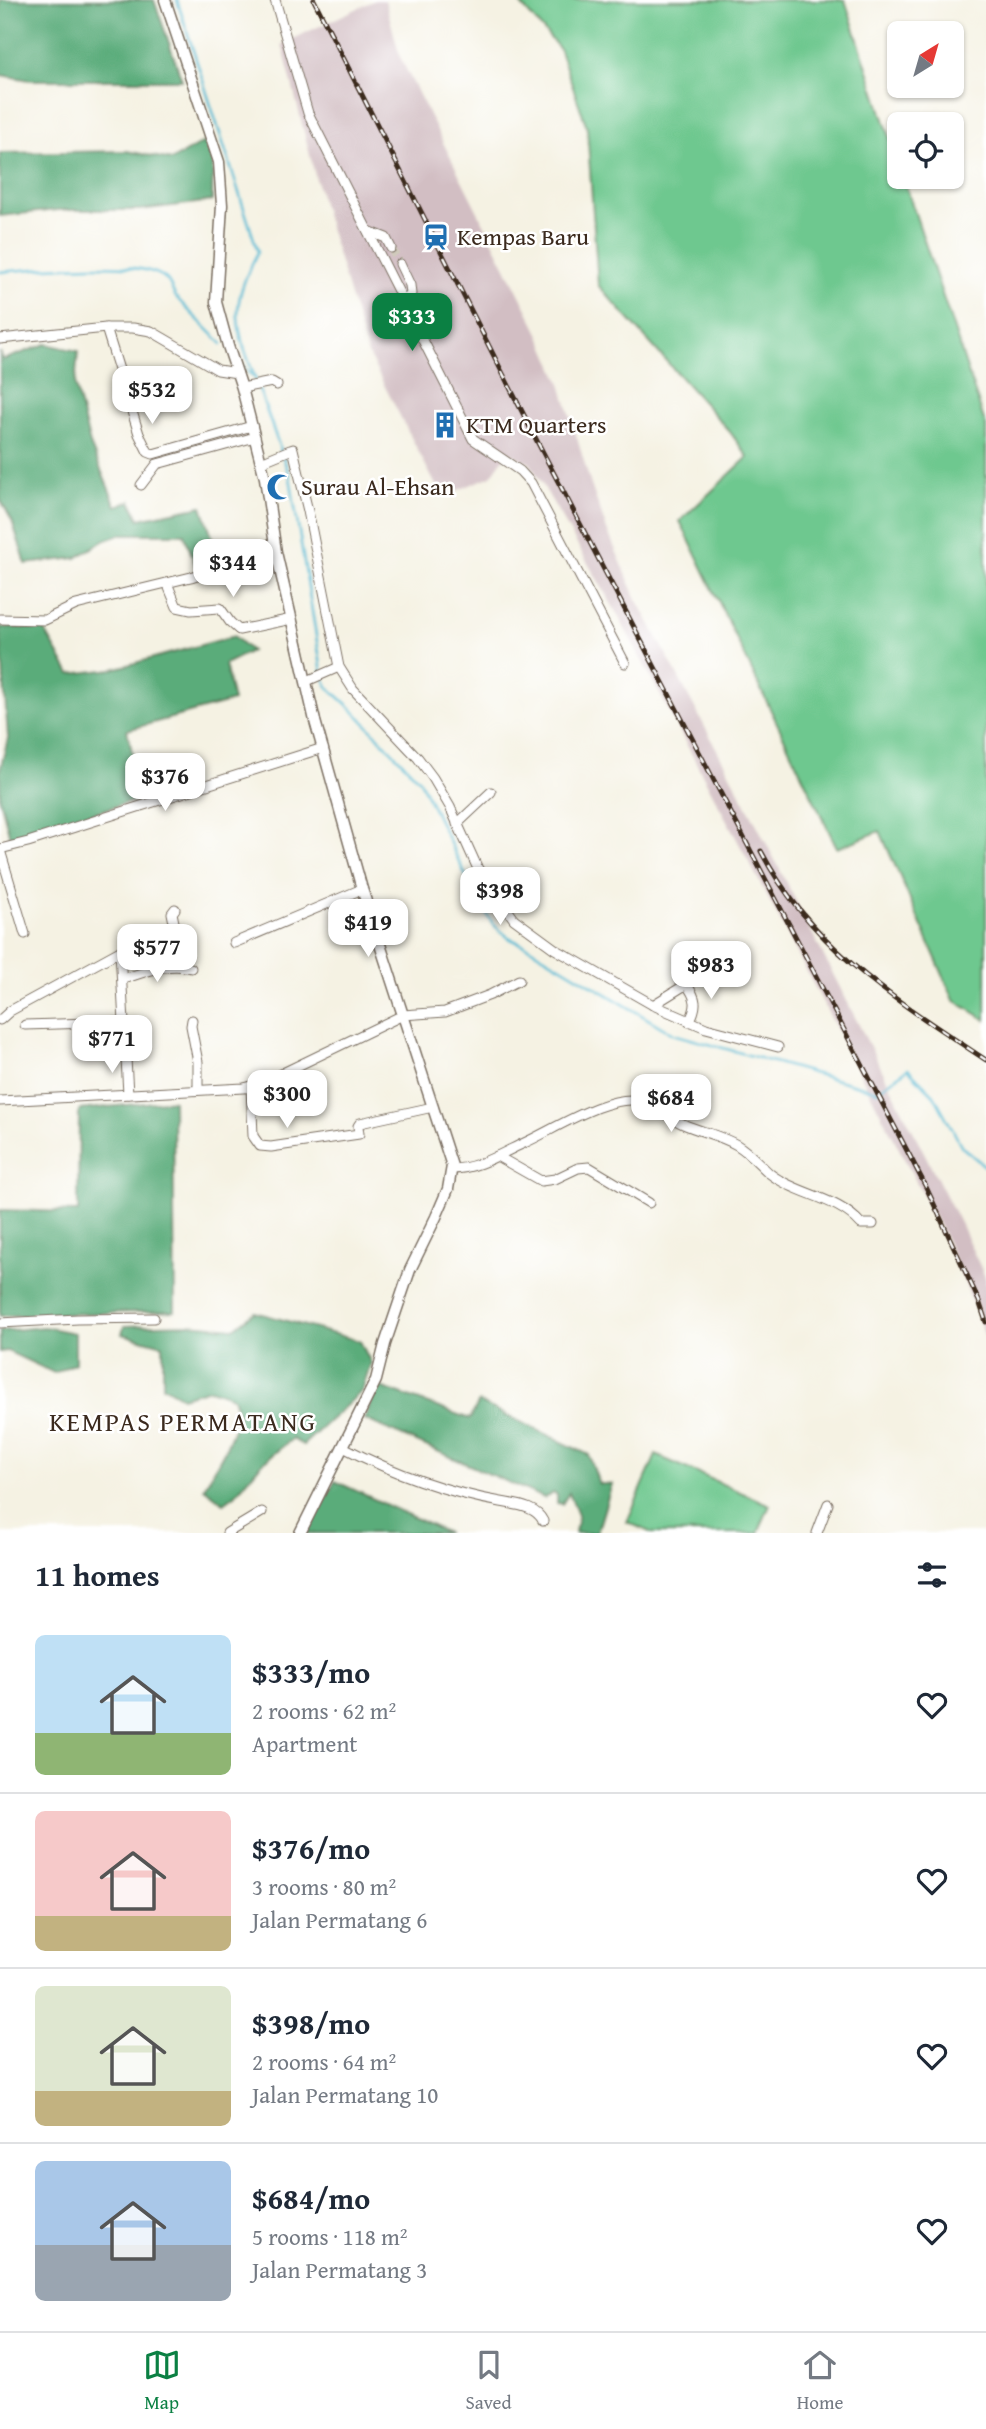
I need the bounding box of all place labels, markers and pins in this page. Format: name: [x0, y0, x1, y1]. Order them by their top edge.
place label: Kempas Baru: [457, 219, 589, 254]
station icon: Kempas Baru: [421, 222, 451, 252]
pin: $333: [371, 294, 453, 353]
pin: $532: [111, 366, 193, 426]
place label: KTM Quarters: [466, 407, 607, 442]
building icon: KTM Quarters: [430, 410, 460, 440]
place label: Surau Al-Ehsan: [301, 469, 455, 504]
mosque icon: Surau Al-Ehsan: [265, 472, 295, 502]
pin: $344: [192, 540, 274, 599]
pin: $376: [124, 754, 206, 813]
pin: $398: [459, 867, 541, 927]
pin: $419: [327, 900, 409, 959]
pin: $577: [116, 925, 198, 984]
pin: $983: [670, 942, 752, 1001]
pin: $771: [71, 1016, 153, 1075]
pin: $300: [246, 1070, 328, 1130]
pin: $684: [630, 1074, 712, 1134]

